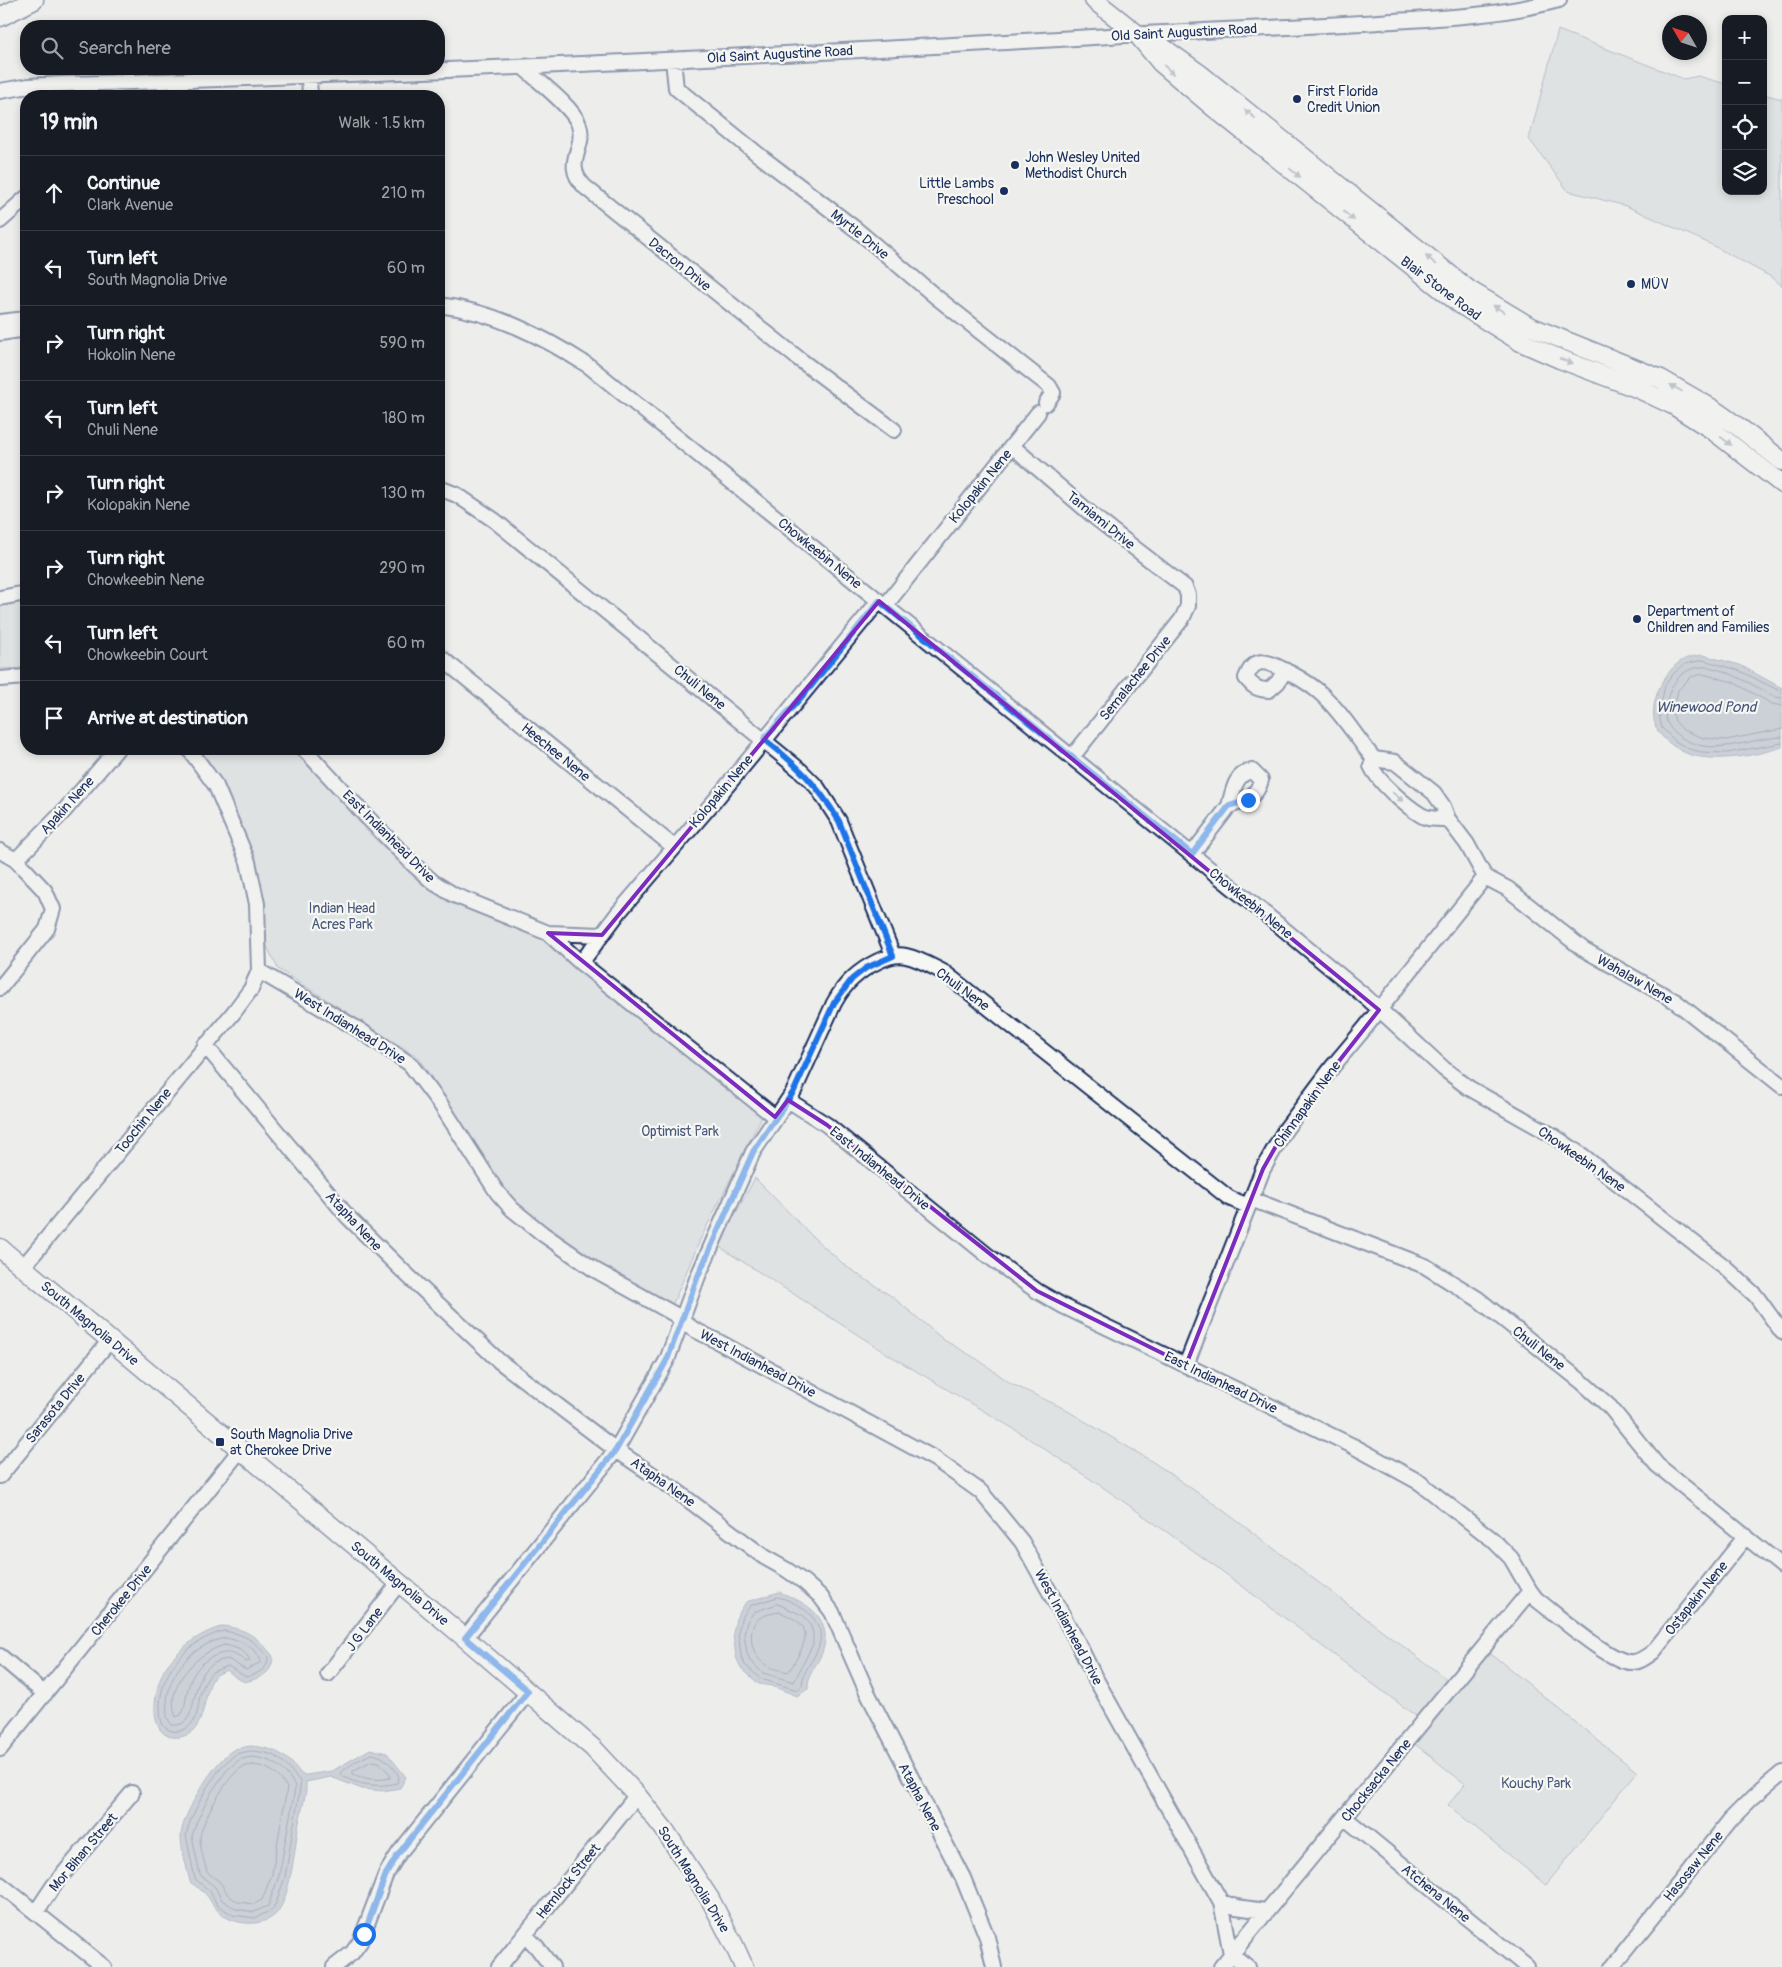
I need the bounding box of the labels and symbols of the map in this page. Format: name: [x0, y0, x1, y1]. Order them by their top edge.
north arrow: [1662, 15, 1707, 60]
street label: Old Saint Augustine Road: [1110, 20, 1258, 45]
street label: Old Saint Augustine Road: [706, 42, 854, 67]
one-way arrow: [1163, 64, 1175, 76]
place label: First Florida Credit Union: [1307, 83, 1380, 116]
marker: First Florida Credit Union: [1291, 93, 1303, 105]
one-way arrow: [1244, 109, 1257, 120]
place label: John Wesley United Methodist Church: [1025, 149, 1140, 182]
marker: John Wesley United Methodist Church: [1009, 159, 1021, 171]
one-way arrow: [1288, 167, 1301, 178]
place label: Little Lambs Preschool: [919, 175, 995, 208]
marker: Little Lambs Preschool: [998, 185, 1010, 197]
street label: Myrtle Drive: [827, 206, 892, 263]
one-way arrow: [1342, 210, 1355, 221]
street label: Dacron Drive: [645, 234, 714, 295]
street label: Blair Stone Road: [1397, 253, 1484, 324]
one-way arrow: [1425, 254, 1438, 265]
place label: MÜV: [1641, 276, 1669, 293]
marker: MÜV: [1625, 278, 1637, 290]
one-way arrow: [1492, 304, 1505, 314]
one-way arrow: [1559, 357, 1574, 365]
one-way arrow: [1669, 384, 1684, 392]
one-way arrow: [1719, 435, 1732, 446]
street label: Kolopakin Nene: [945, 446, 1015, 527]
street label: Tamiami Drive: [1063, 488, 1138, 553]
street label: Chowkeebin Nene: [774, 514, 865, 592]
place label: Department of Children and Families: [1647, 603, 1770, 636]
marker: Department of Children and Families: [1631, 613, 1643, 625]
street label: Semalachee Drive: [1096, 632, 1175, 724]
street label: Chuli Nene: [670, 661, 729, 714]
water label: Winewood Pond: [1656, 698, 1758, 717]
street label: Heechee Nene: [518, 719, 594, 785]
street label: Kolopakin Nene: [686, 751, 757, 831]
street label: Apakin Nene: [37, 773, 98, 838]
street label: East Indianhead Drive: [339, 787, 438, 886]
route end: [1237, 789, 1260, 812]
one-way arrow: [1391, 791, 1404, 802]
street label: Chowkeebin Nene: [1205, 864, 1296, 942]
park label: Indian Head Acres Park: [309, 900, 376, 933]
street label: Wahalaw Nene: [1594, 951, 1676, 1008]
street label: Chuli Nene: [933, 964, 993, 1015]
street label: West Indianhead Drive: [291, 985, 409, 1068]
street label: Chinnapakin Nene: [1270, 1057, 1345, 1151]
street label: Toochin Nene: [112, 1085, 175, 1158]
park label: Optimist Park: [641, 1123, 719, 1140]
street label: East Indianhead Drive: [826, 1123, 933, 1214]
street label: Chowkeebin Nene: [1535, 1123, 1629, 1196]
street label: Atapha Nene: [322, 1188, 385, 1255]
street label: South Magnolia Drive: [37, 1277, 142, 1369]
street label: Chuli Nene: [1509, 1323, 1568, 1374]
street label: West Indianhead Drive: [697, 1326, 819, 1401]
street label: East Indianhead Drive: [1161, 1348, 1280, 1417]
street label: Sarasota Drive: [22, 1370, 89, 1447]
place label: South Magnolia Drive at Cherokee Drive: [230, 1426, 353, 1459]
marker: South Magnolia Drive at Cherokee Drive: [214, 1436, 226, 1448]
street label: Atapha Nene: [627, 1454, 698, 1511]
street label: South Magnolia Drive: [347, 1537, 452, 1629]
street label: Ostapakin Nene: [1661, 1558, 1732, 1639]
street label: Cherokee Drive: [87, 1561, 155, 1639]
street label: West Indianhead Drive: [1031, 1566, 1106, 1688]
street label: J G Lane: [342, 1604, 387, 1655]
street label: Chocksacka Nene: [1338, 1735, 1415, 1825]
street label: Atapha Nene: [894, 1760, 945, 1834]
park label: Kouchy Park: [1501, 1775, 1571, 1792]
street label: Mor Bihan Street: [45, 1809, 122, 1895]
street label: South Magnolia Drive: [654, 1823, 733, 1936]
street label: Hasosaw Nene: [1660, 1828, 1727, 1905]
street label: Hemlock Street: [533, 1840, 604, 1923]
street label: Atchena Nene: [1398, 1861, 1474, 1926]
route start: [353, 1923, 376, 1946]

